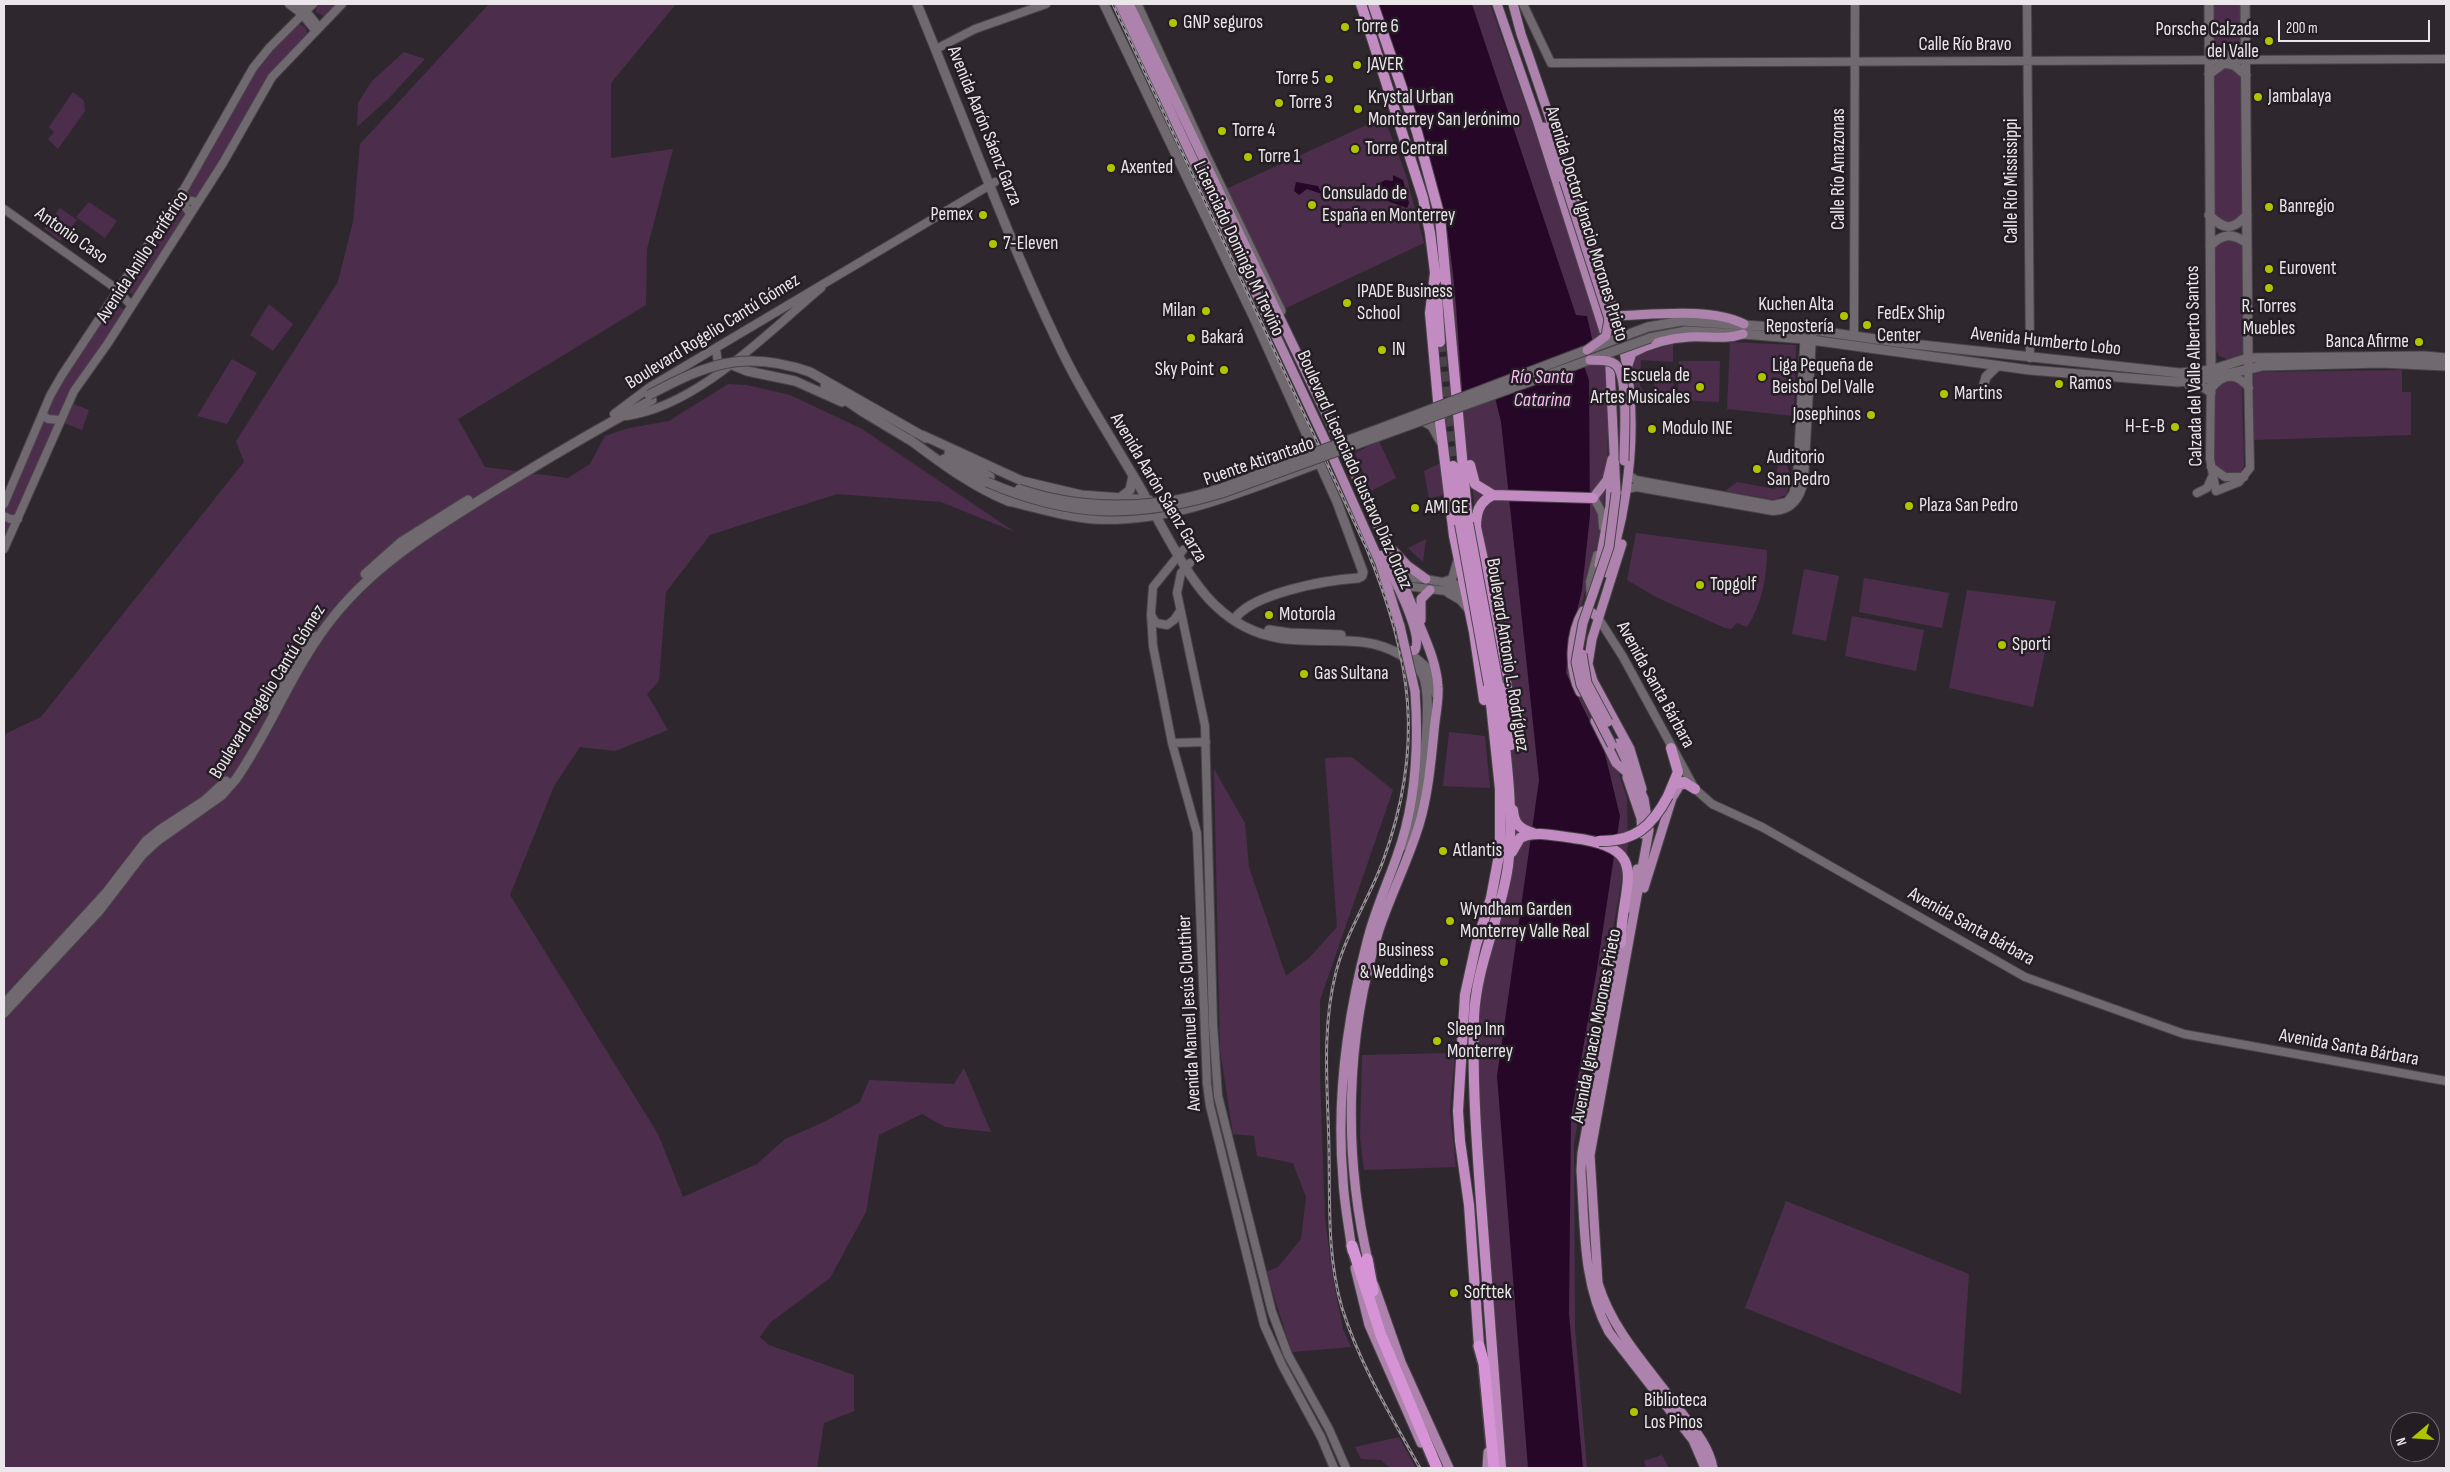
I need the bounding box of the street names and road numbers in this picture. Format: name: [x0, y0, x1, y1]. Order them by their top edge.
street label: Calle Río Bravo: [1918, 34, 2012, 56]
street label: Avenida Aarón Sáenz Garza: [942, 43, 1026, 209]
street label: Avenida Doctor Ignacio Morones Prieto: [1539, 104, 1633, 344]
street label: Calle Río Amazonas: [1828, 108, 1850, 230]
street label: Calle Río Mississippi: [2001, 118, 2023, 244]
street label: Licenciado Domingo M Treviño: [1187, 158, 1289, 340]
street label: Avenida Anillo Periférico: [92, 187, 194, 327]
street label: Antonio Caso: [30, 203, 112, 269]
street label: Calzada del Valle Alberto Santos: [2182, 265, 2208, 467]
street label: Boulevard Rogelio Cantú Gómez: [622, 269, 804, 395]
street label: Avenida Humberto Lobo: [1970, 323, 2122, 361]
street label: Boulevard Licenciado Gustavo Díaz Ordaz: [1291, 347, 1417, 593]
street label: Avenida Aarón Sáenz Garza: [1104, 409, 1212, 567]
street label: Puente Atirantado: [1201, 432, 1317, 492]
street label: Boulevard Antonio L. Rodríguez: [1480, 557, 1534, 753]
street label: Boulevard Rogelio Cantú Gómez: [205, 601, 331, 783]
street label: Avenida Santa Bárbara: [1611, 618, 1699, 752]
street label: Avenida Santa Bárbara: [1904, 883, 2038, 971]
street label: Avenida Manuel Jesús Clouthier: [1173, 914, 1207, 1112]
street label: Avenida Ignacio Morones Prieto: [1567, 927, 1627, 1125]
street label: Avenida Santa Bárbara: [2277, 1025, 2421, 1071]

